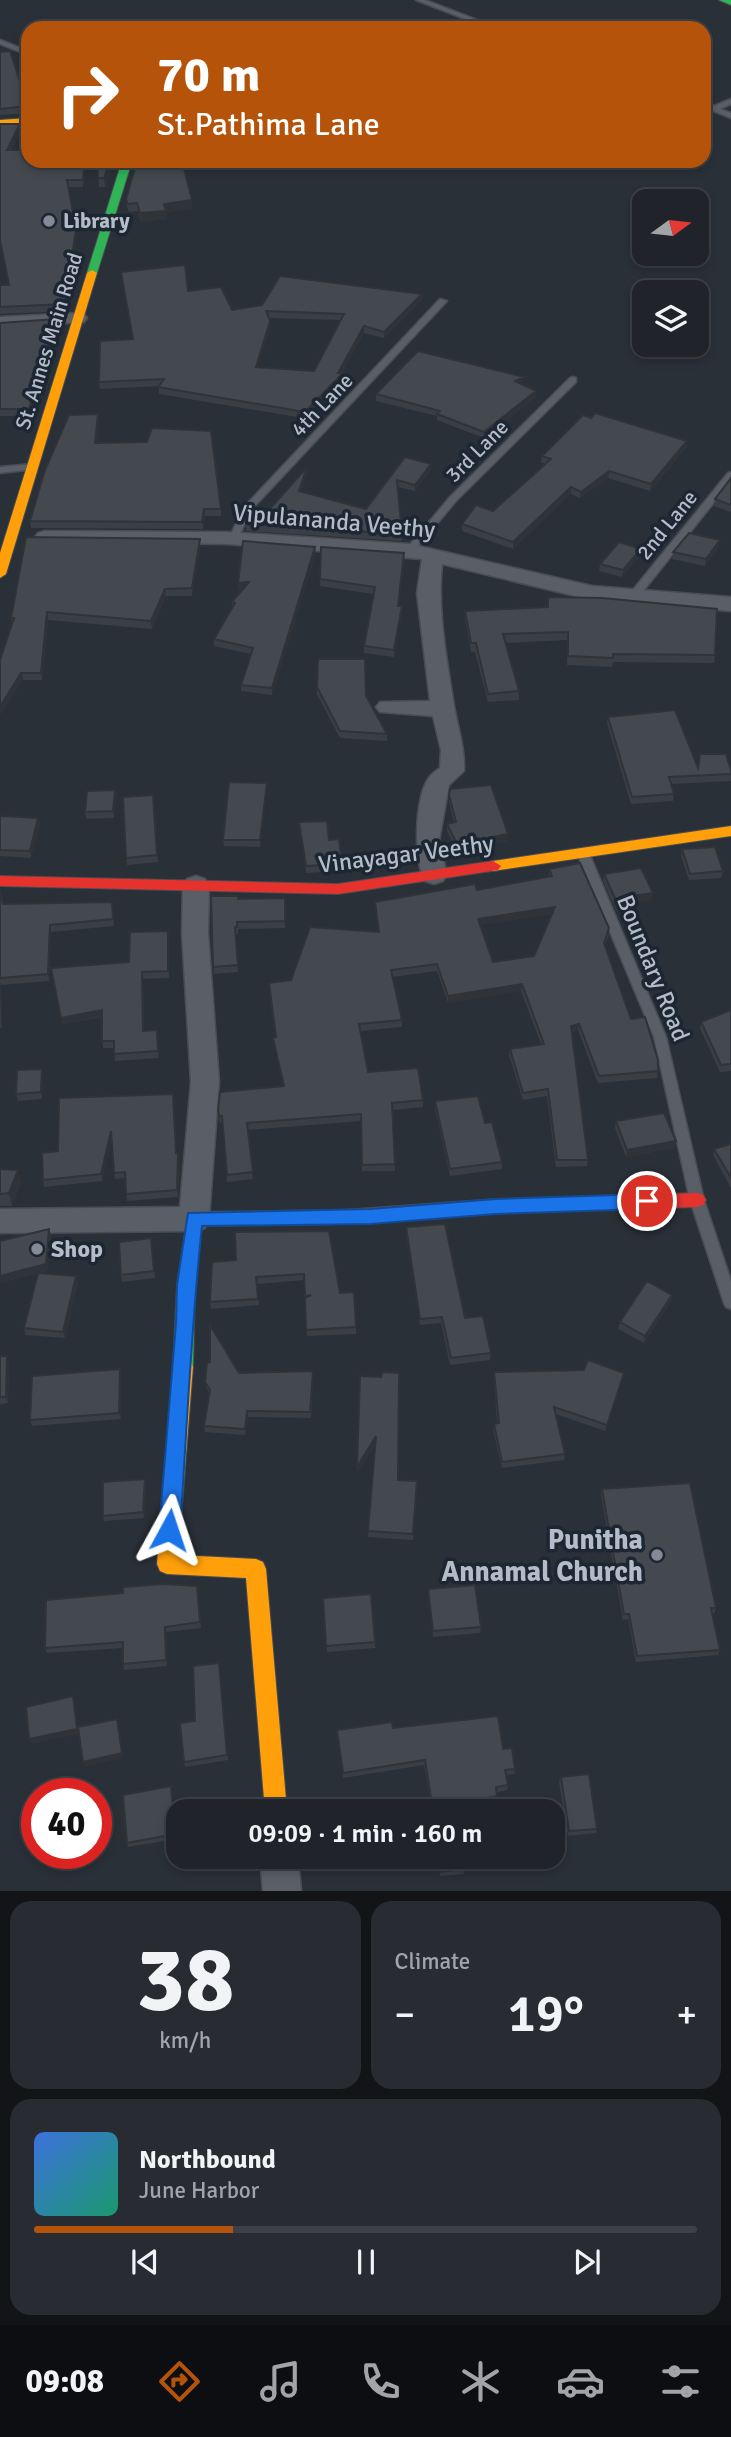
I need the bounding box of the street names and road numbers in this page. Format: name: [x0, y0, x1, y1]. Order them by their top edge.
street label: St. Annes Main Road: [10, 249, 88, 433]
street label: 4th Lane: [286, 368, 358, 442]
street label: 3rd Lane: [440, 414, 514, 488]
street label: 2nd Lane: [631, 485, 703, 565]
street label: Vipulananda Veethy: [232, 497, 436, 545]
street label: Vinayagar Veethy: [317, 828, 495, 880]
street label: Boundary Road: [610, 890, 696, 1046]

